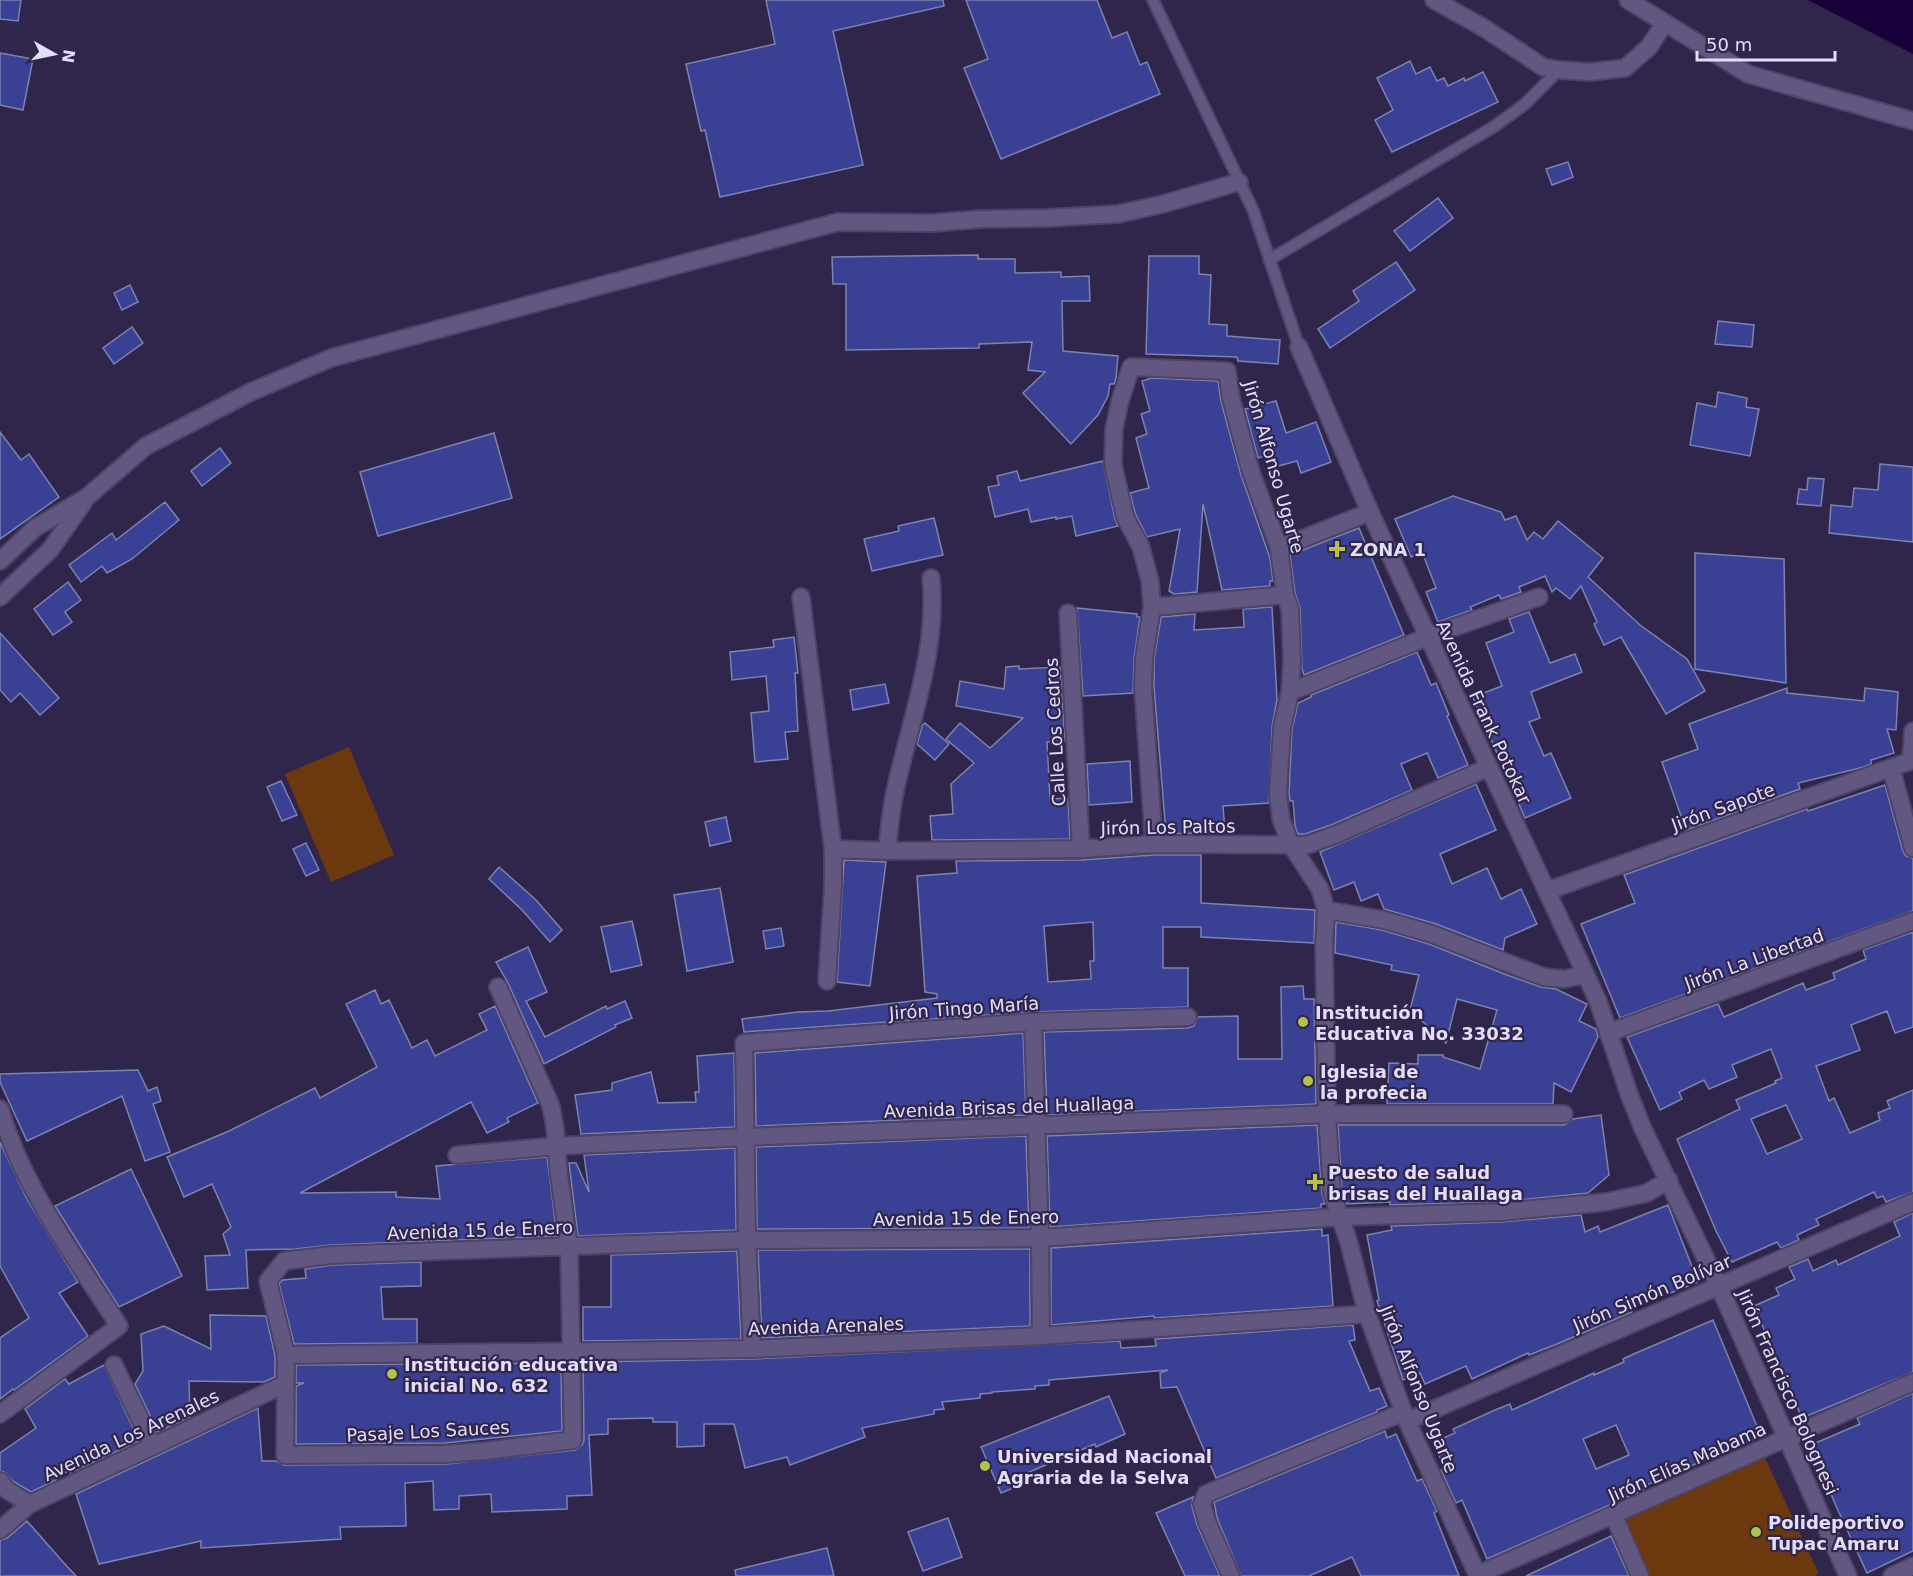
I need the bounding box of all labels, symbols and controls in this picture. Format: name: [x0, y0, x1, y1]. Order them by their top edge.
north arrow: [24, 24, 84, 84]
scale bar: [1697, 24, 1835, 62]
text: 50 m: [1706, 34, 1752, 55]
text: N: [58, 48, 79, 64]
street label: Jirón Alfonso Ugarte: [1239, 377, 1309, 556]
place label: ZONA 1: [1350, 539, 1426, 560]
marker: ZONA 1: [1328, 540, 1346, 558]
street label: Avenida Frank Potokar: [1432, 617, 1536, 808]
street label: Calle Los Cedros: [1041, 657, 1069, 807]
street label: Jirón Sapote: [1667, 779, 1778, 836]
street label: Jirón Los Paltos: [1099, 815, 1236, 839]
street label: Jirón La Libertad: [1681, 924, 1827, 994]
street label: Jirón Tingo María: [887, 992, 1040, 1024]
place label: Institución Educativa No. 33032: [1315, 1002, 1524, 1044]
marker: Institución Educativa No. 33032: [1296, 1015, 1310, 1029]
place label: Iglesia de la profecia: [1320, 1061, 1428, 1103]
marker: Iglesia de la profecia: [1301, 1074, 1315, 1088]
street label: Avenida Brisas del Huallaga: [883, 1092, 1135, 1122]
place label: Puesto de salud brisas del Huallaga: [1328, 1162, 1523, 1204]
marker: Puesto de salud brisas del Huallaga: [1306, 1173, 1324, 1191]
street label: Avenida 15 de Enero: [873, 1206, 1059, 1230]
street label: Avenida 15 de Enero: [387, 1216, 573, 1244]
street label: Jirón Simón Bolívar: [1569, 1250, 1735, 1336]
street label: Jirón Francisco Bolognesi: [1733, 1285, 1843, 1498]
street label: Jirón Alfonso Ugarte: [1375, 1301, 1462, 1476]
street label: Avenida Arenales: [748, 1313, 904, 1339]
place label: Institución educativa inicial No. 632: [404, 1354, 618, 1396]
marker: Institución educativa inicial No. 632: [385, 1367, 399, 1381]
street label: Avenida Los Arenales: [40, 1385, 222, 1485]
street label: Pasaje Los Sauces: [346, 1416, 510, 1446]
street label: Jirón Elías Mabama: [1604, 1418, 1769, 1507]
place label: Universidad Nacional Agraria de la Selva: [997, 1446, 1212, 1488]
marker: Universidad Nacional Agraria de la Selva: [978, 1459, 992, 1473]
place label: Polideportivo Tupac Amaru: [1768, 1512, 1904, 1554]
marker: Polideportivo Tupac Amaru: [1749, 1525, 1763, 1539]

